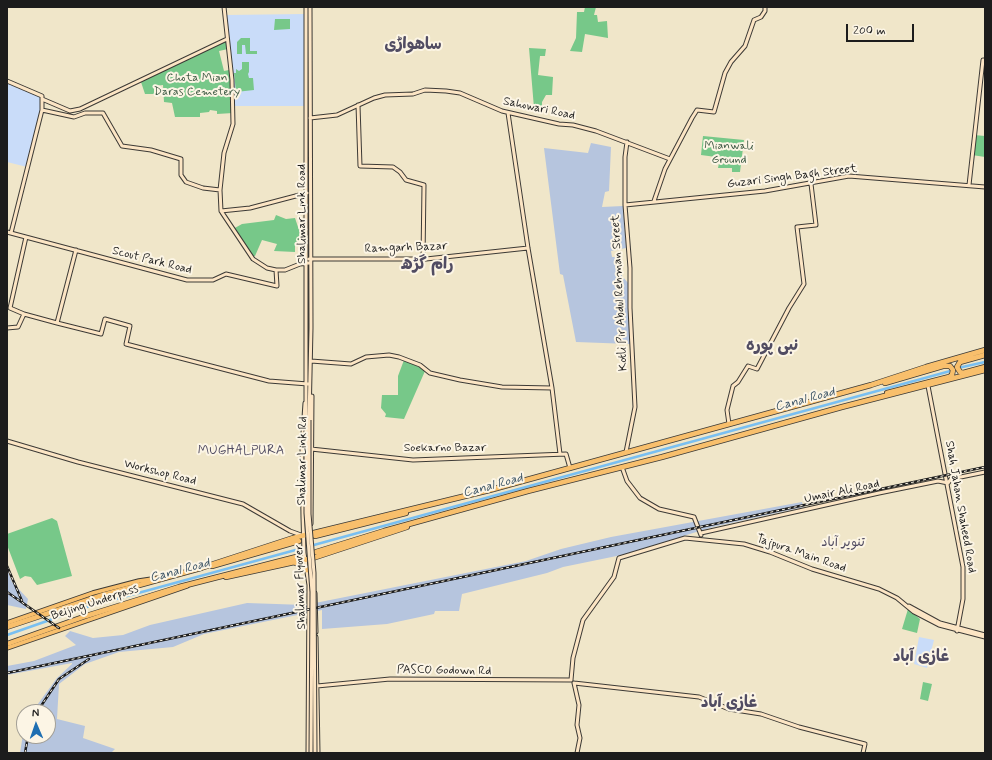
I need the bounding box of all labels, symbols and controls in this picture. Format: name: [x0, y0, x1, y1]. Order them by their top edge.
scale bar: [848, 16, 916, 42]
text: 200 m: [853, 23, 886, 39]
district label: ساھواڑی: [384, 36, 442, 56]
park label: Chota Mian Daras Cemetery: [154, 71, 240, 99]
street label: Sahowari Road: [502, 94, 576, 124]
park label: Mianwali Ground: [704, 139, 754, 167]
street label: Guzari Singh Bagh Street: [726, 162, 858, 192]
street label: Shalimar Link Road: [295, 164, 309, 264]
street label: Kotli Pir Abdul Rehman Street: [609, 215, 631, 371]
street label: Ramgarh Bazar: [364, 239, 448, 257]
street label: Scout Park Road: [111, 244, 193, 278]
district label: رام گڑھ: [401, 256, 453, 276]
district label: نبی پورہ: [746, 337, 798, 357]
water label: Canal Road: [773, 385, 837, 415]
street label: Shalimar Link Rd: [295, 416, 311, 506]
street label: Shah Jahan Shaheed Road: [941, 440, 979, 574]
street label: Soekarno Bazar: [404, 441, 486, 455]
district label: MUGHALPURA: [193, 443, 289, 459]
street label: Workshop Road: [122, 457, 198, 489]
water label: Canal Road: [461, 471, 525, 501]
street label: Umair Ali Road: [803, 477, 881, 507]
street label: Tajpura Main Road: [754, 532, 848, 576]
district label: تنویر آباد: [821, 535, 865, 551]
street label: Shalimar Flyover: [292, 544, 310, 630]
water label: Canal Road: [148, 556, 212, 586]
street label: Beijing Underpass: [49, 582, 141, 624]
district label: غازى آباد: [893, 648, 949, 668]
street label: PASCO Godown Rd: [397, 663, 491, 679]
district label: غازى آباد: [701, 694, 757, 714]
north arrow: [16, 704, 56, 744]
text: N: [32, 706, 40, 720]

